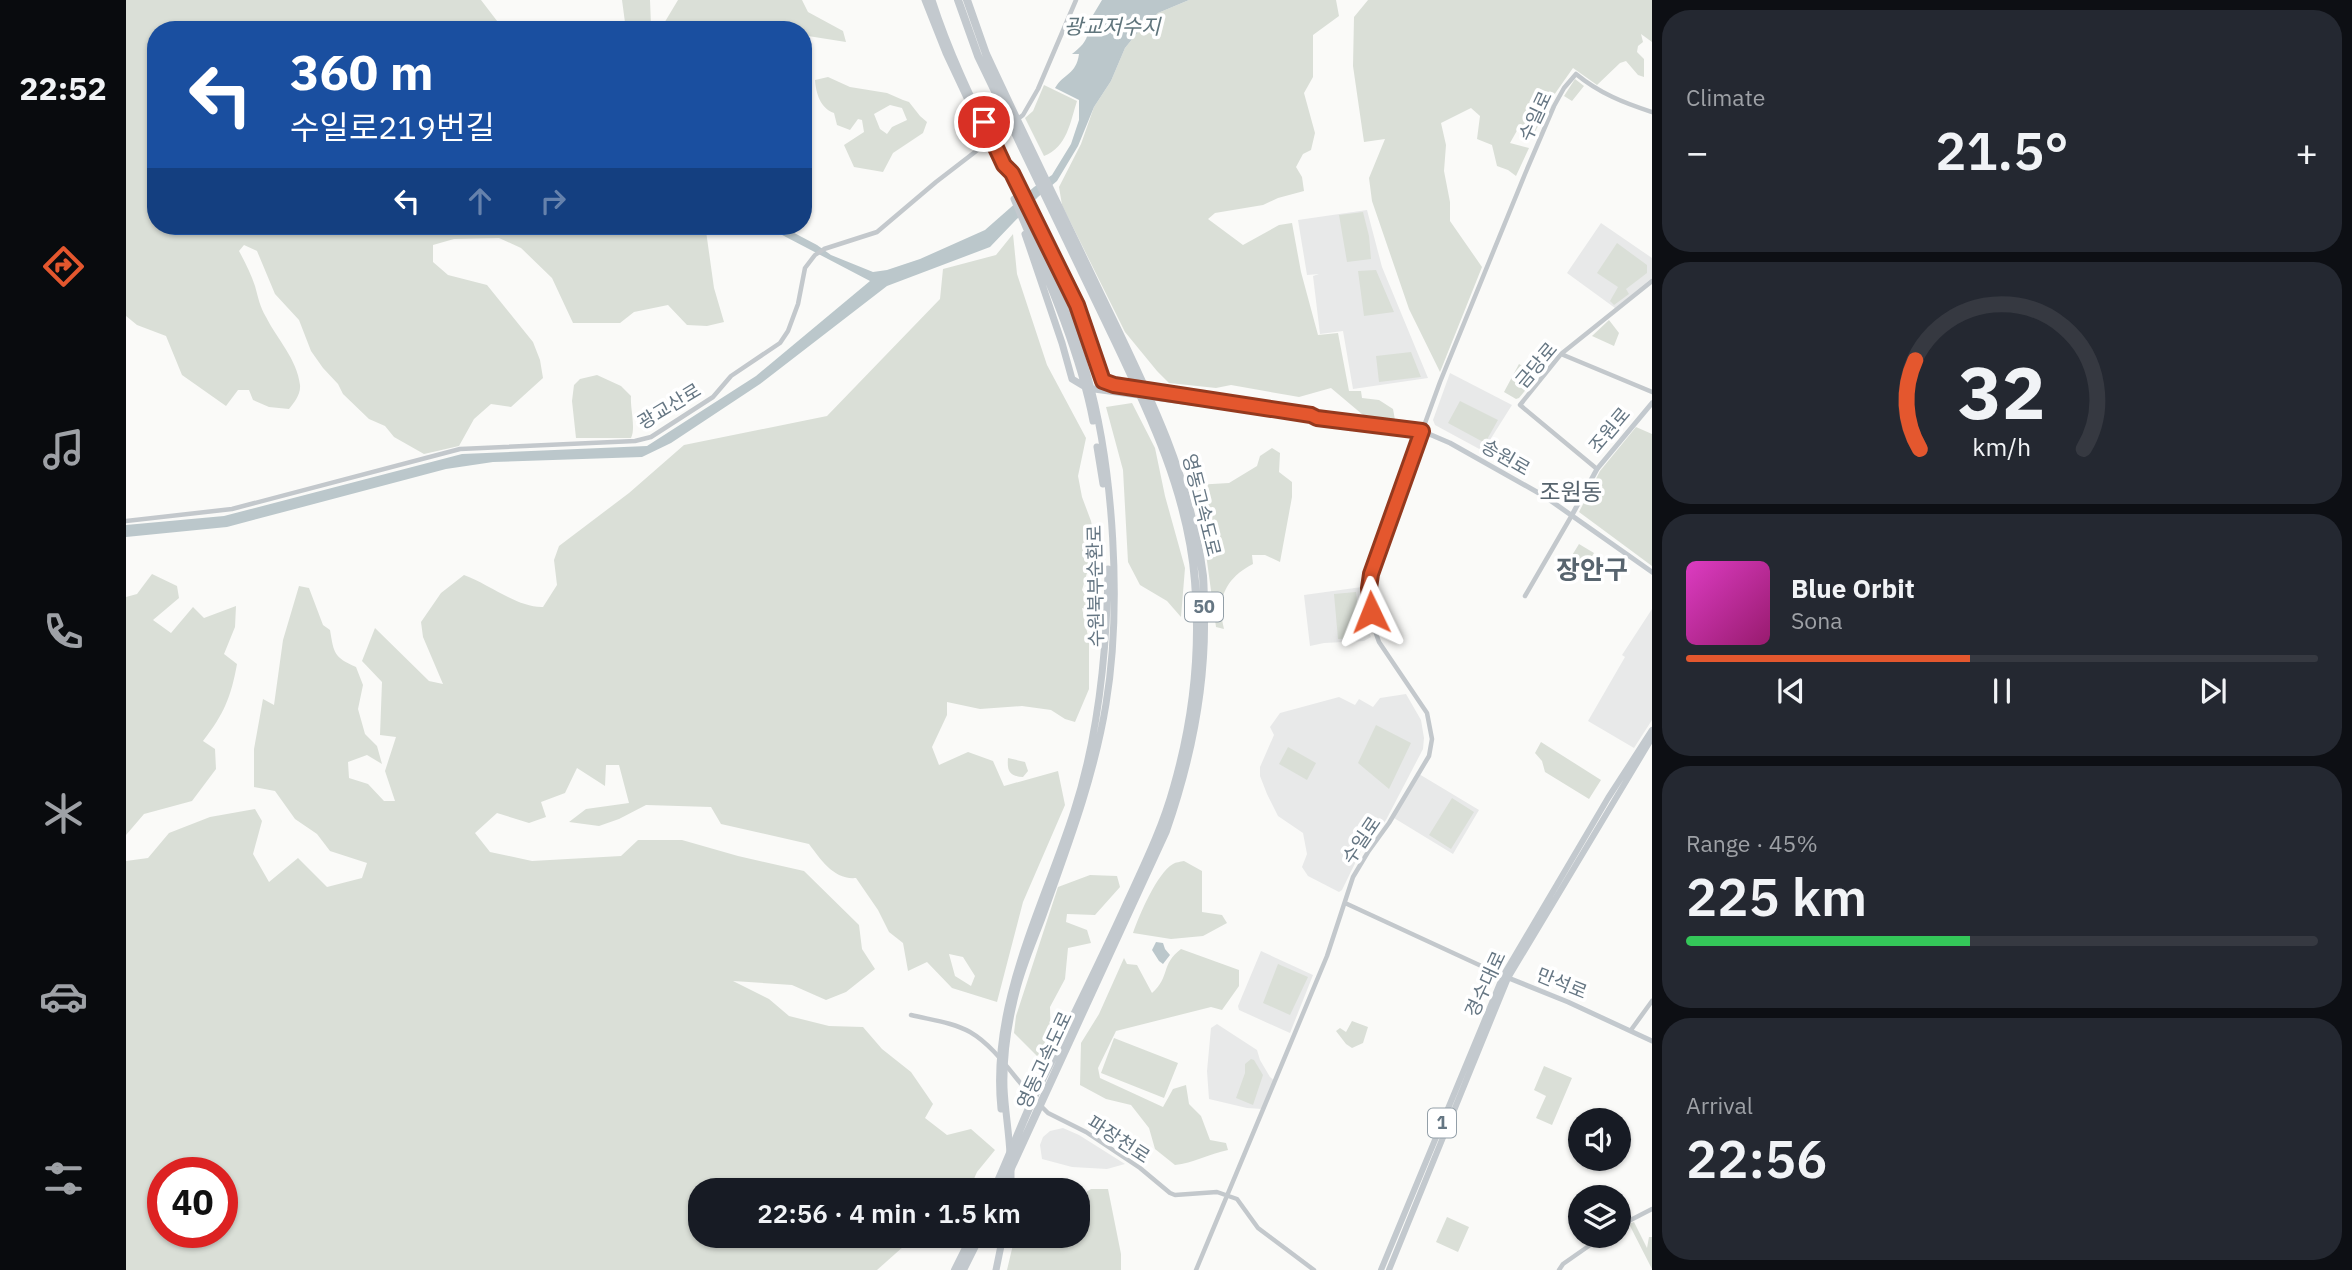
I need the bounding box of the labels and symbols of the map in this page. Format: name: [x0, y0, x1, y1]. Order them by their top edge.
water label: 광교저수지: [1064, 12, 1162, 40]
street label: 수일로: [1513, 87, 1557, 145]
pin: [954, 92, 1014, 152]
street label: 금당로: [1510, 337, 1562, 393]
street label: 광교산로: [633, 378, 705, 434]
street label: 조원로: [1583, 402, 1635, 458]
street label: 송원로: [1477, 433, 1535, 481]
street label: 영동고속도로: [1178, 451, 1226, 559]
district label: 조원동: [1539, 476, 1603, 506]
street label: 수원북부순환로: [1082, 525, 1108, 647]
district label: 장안구: [1556, 552, 1628, 586]
position arrow: [1334, 575, 1408, 649]
road number: 50: [1185, 592, 1223, 622]
street label: 수일로: [1336, 812, 1386, 868]
street label: 경수대로: [1459, 947, 1511, 1021]
street label: 만석로: [1533, 962, 1591, 1004]
street label: 영동고속도로: [1011, 1007, 1077, 1113]
road number: 1: [1428, 1108, 1456, 1138]
street label: 파장천로: [1083, 1110, 1155, 1168]
speed limit sign: 40: [147, 1157, 238, 1248]

